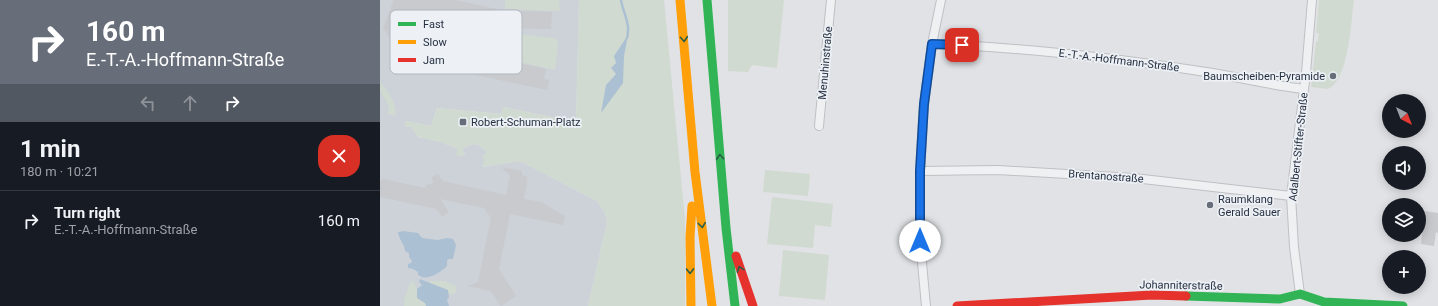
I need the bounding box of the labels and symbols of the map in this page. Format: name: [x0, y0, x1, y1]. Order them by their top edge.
legend: [390, 10, 522, 74]
text: Fast: [423, 18, 445, 31]
street label: Menuhinstraße: [816, 26, 835, 100]
pin: [945, 28, 979, 62]
text: Slow: [423, 36, 447, 49]
one-way arrow: [679, 36, 688, 42]
street label: E.-T.-A.-Hoffmann-Straße: [1058, 47, 1180, 74]
text: Jam: [423, 54, 445, 67]
place label: Baumscheiben-Pyramide: [1203, 70, 1325, 83]
marker: Baumscheiben-Pyramide: [1328, 71, 1338, 81]
street label: Adalbert-Stifter-Straße: [1286, 92, 1311, 202]
north arrow: [1382, 94, 1426, 138]
place label: Robert-Schuman-Platz: [471, 116, 581, 129]
marker: Robert-Schuman-Platz: [458, 117, 468, 127]
one-way arrow: [715, 154, 724, 160]
street label: Brentanostraße: [1068, 167, 1144, 186]
place label: Raumklang Gerald Sauer: [1218, 193, 1281, 219]
marker: Raumklang Gerald Sauer: [1205, 200, 1215, 210]
position arrow: [899, 220, 941, 262]
one-way arrow: [697, 222, 706, 228]
one-way arrow: [737, 266, 745, 273]
one-way arrow: [686, 268, 695, 274]
street label: Johanniterstraße: [1139, 278, 1223, 293]

